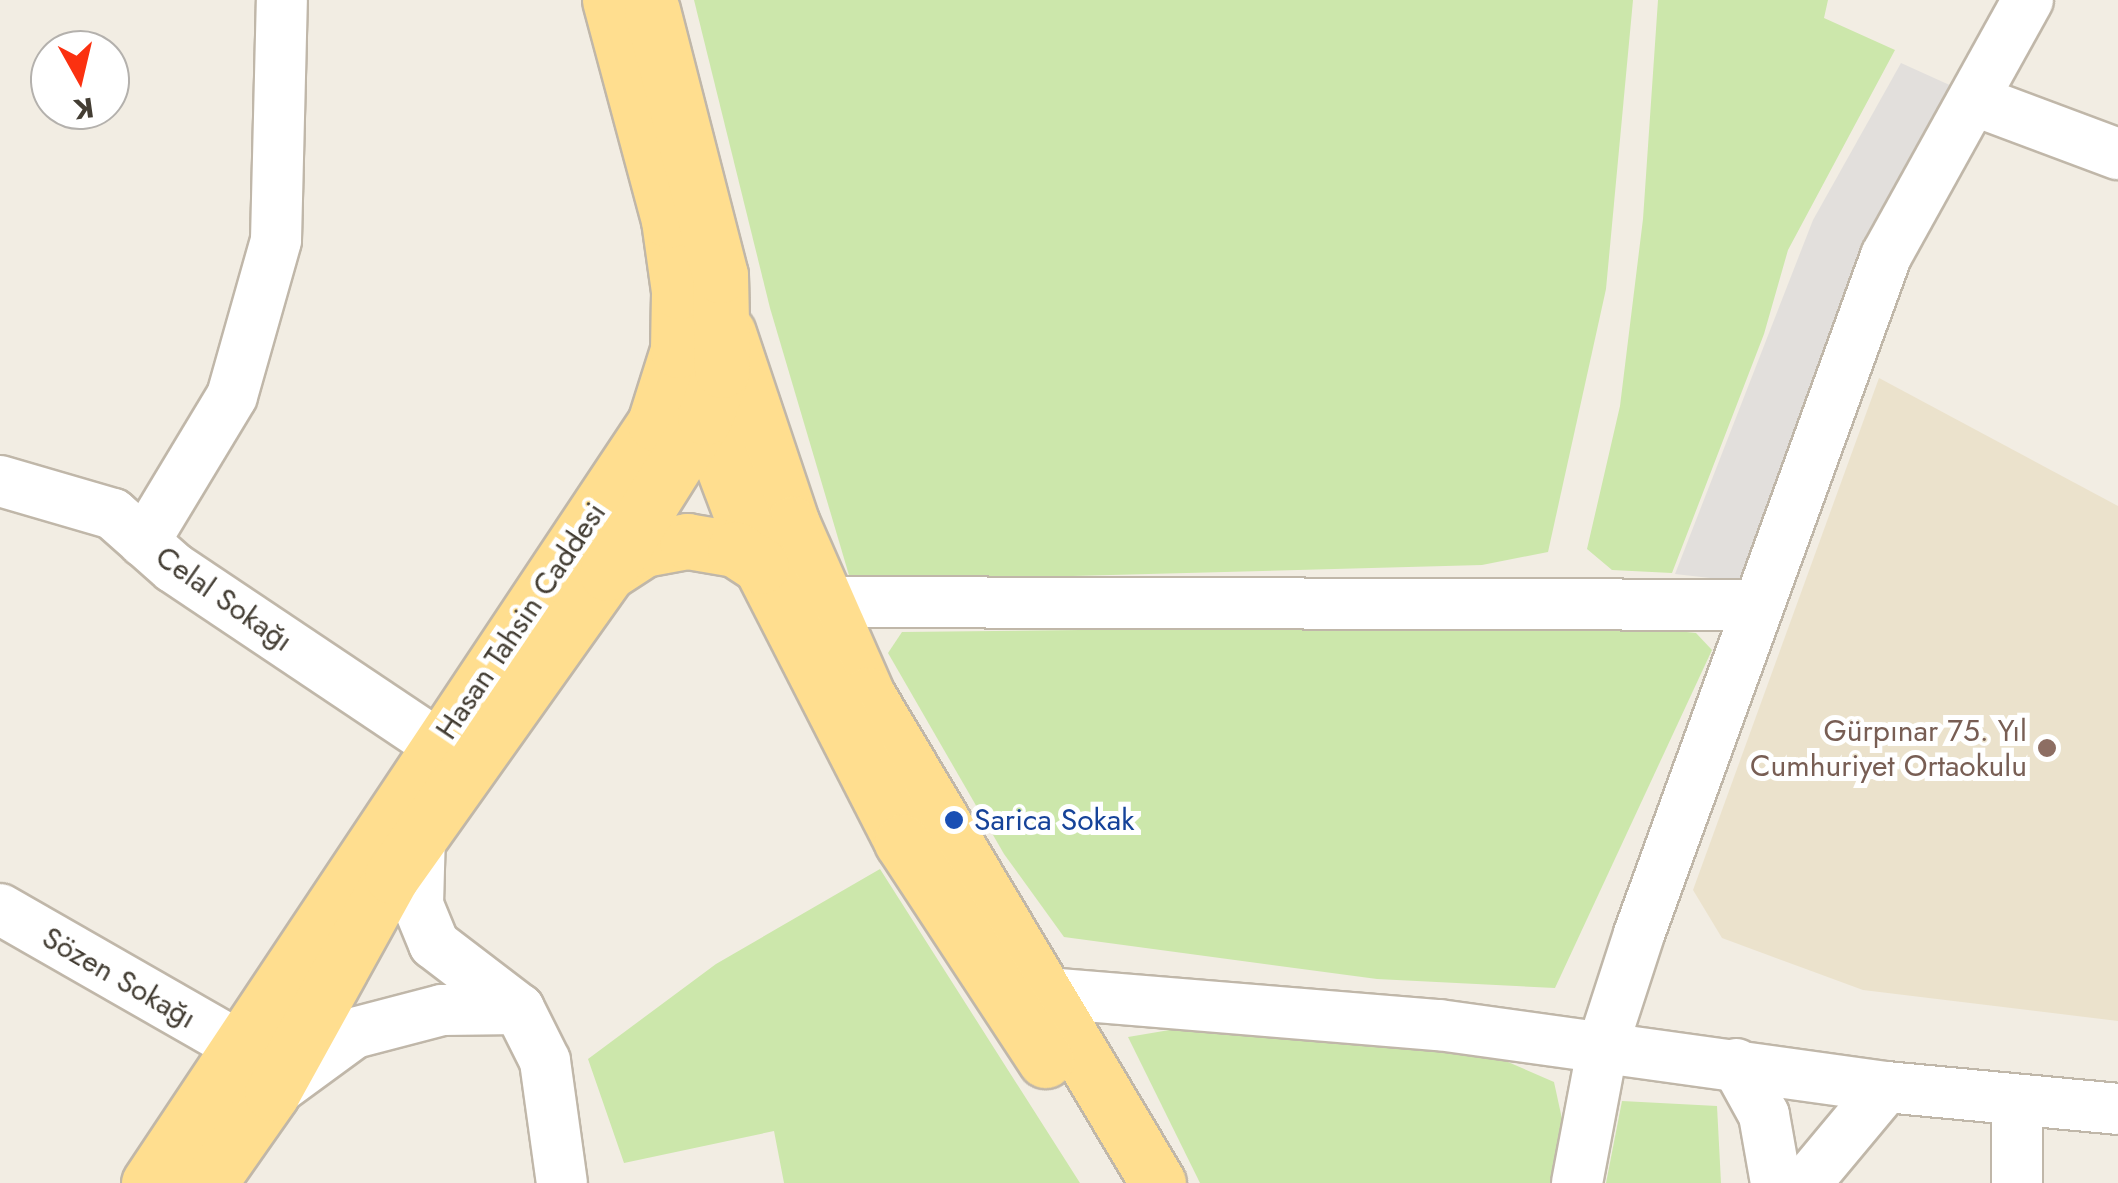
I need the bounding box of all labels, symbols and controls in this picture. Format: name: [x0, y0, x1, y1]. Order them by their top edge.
north arrow: [30, 30, 130, 130]
text: K: [71, 87, 97, 130]
street label: Hasan Tahsin Caddesi: [429, 496, 613, 746]
street label: Celal Sokağı: [149, 539, 299, 659]
place label: Gürpınar 75. Yıl Cumhuriyet Ortaokulu: [1750, 713, 2027, 784]
marker: Gürpınar 75. Yıl Cumhuriyet Ortaokulu: [2036, 737, 2058, 759]
place label: Sarica Sokak: [974, 802, 1134, 838]
marker: Sarica Sokak: [943, 809, 965, 831]
street label: Sözen Sokağı: [36, 920, 202, 1036]

